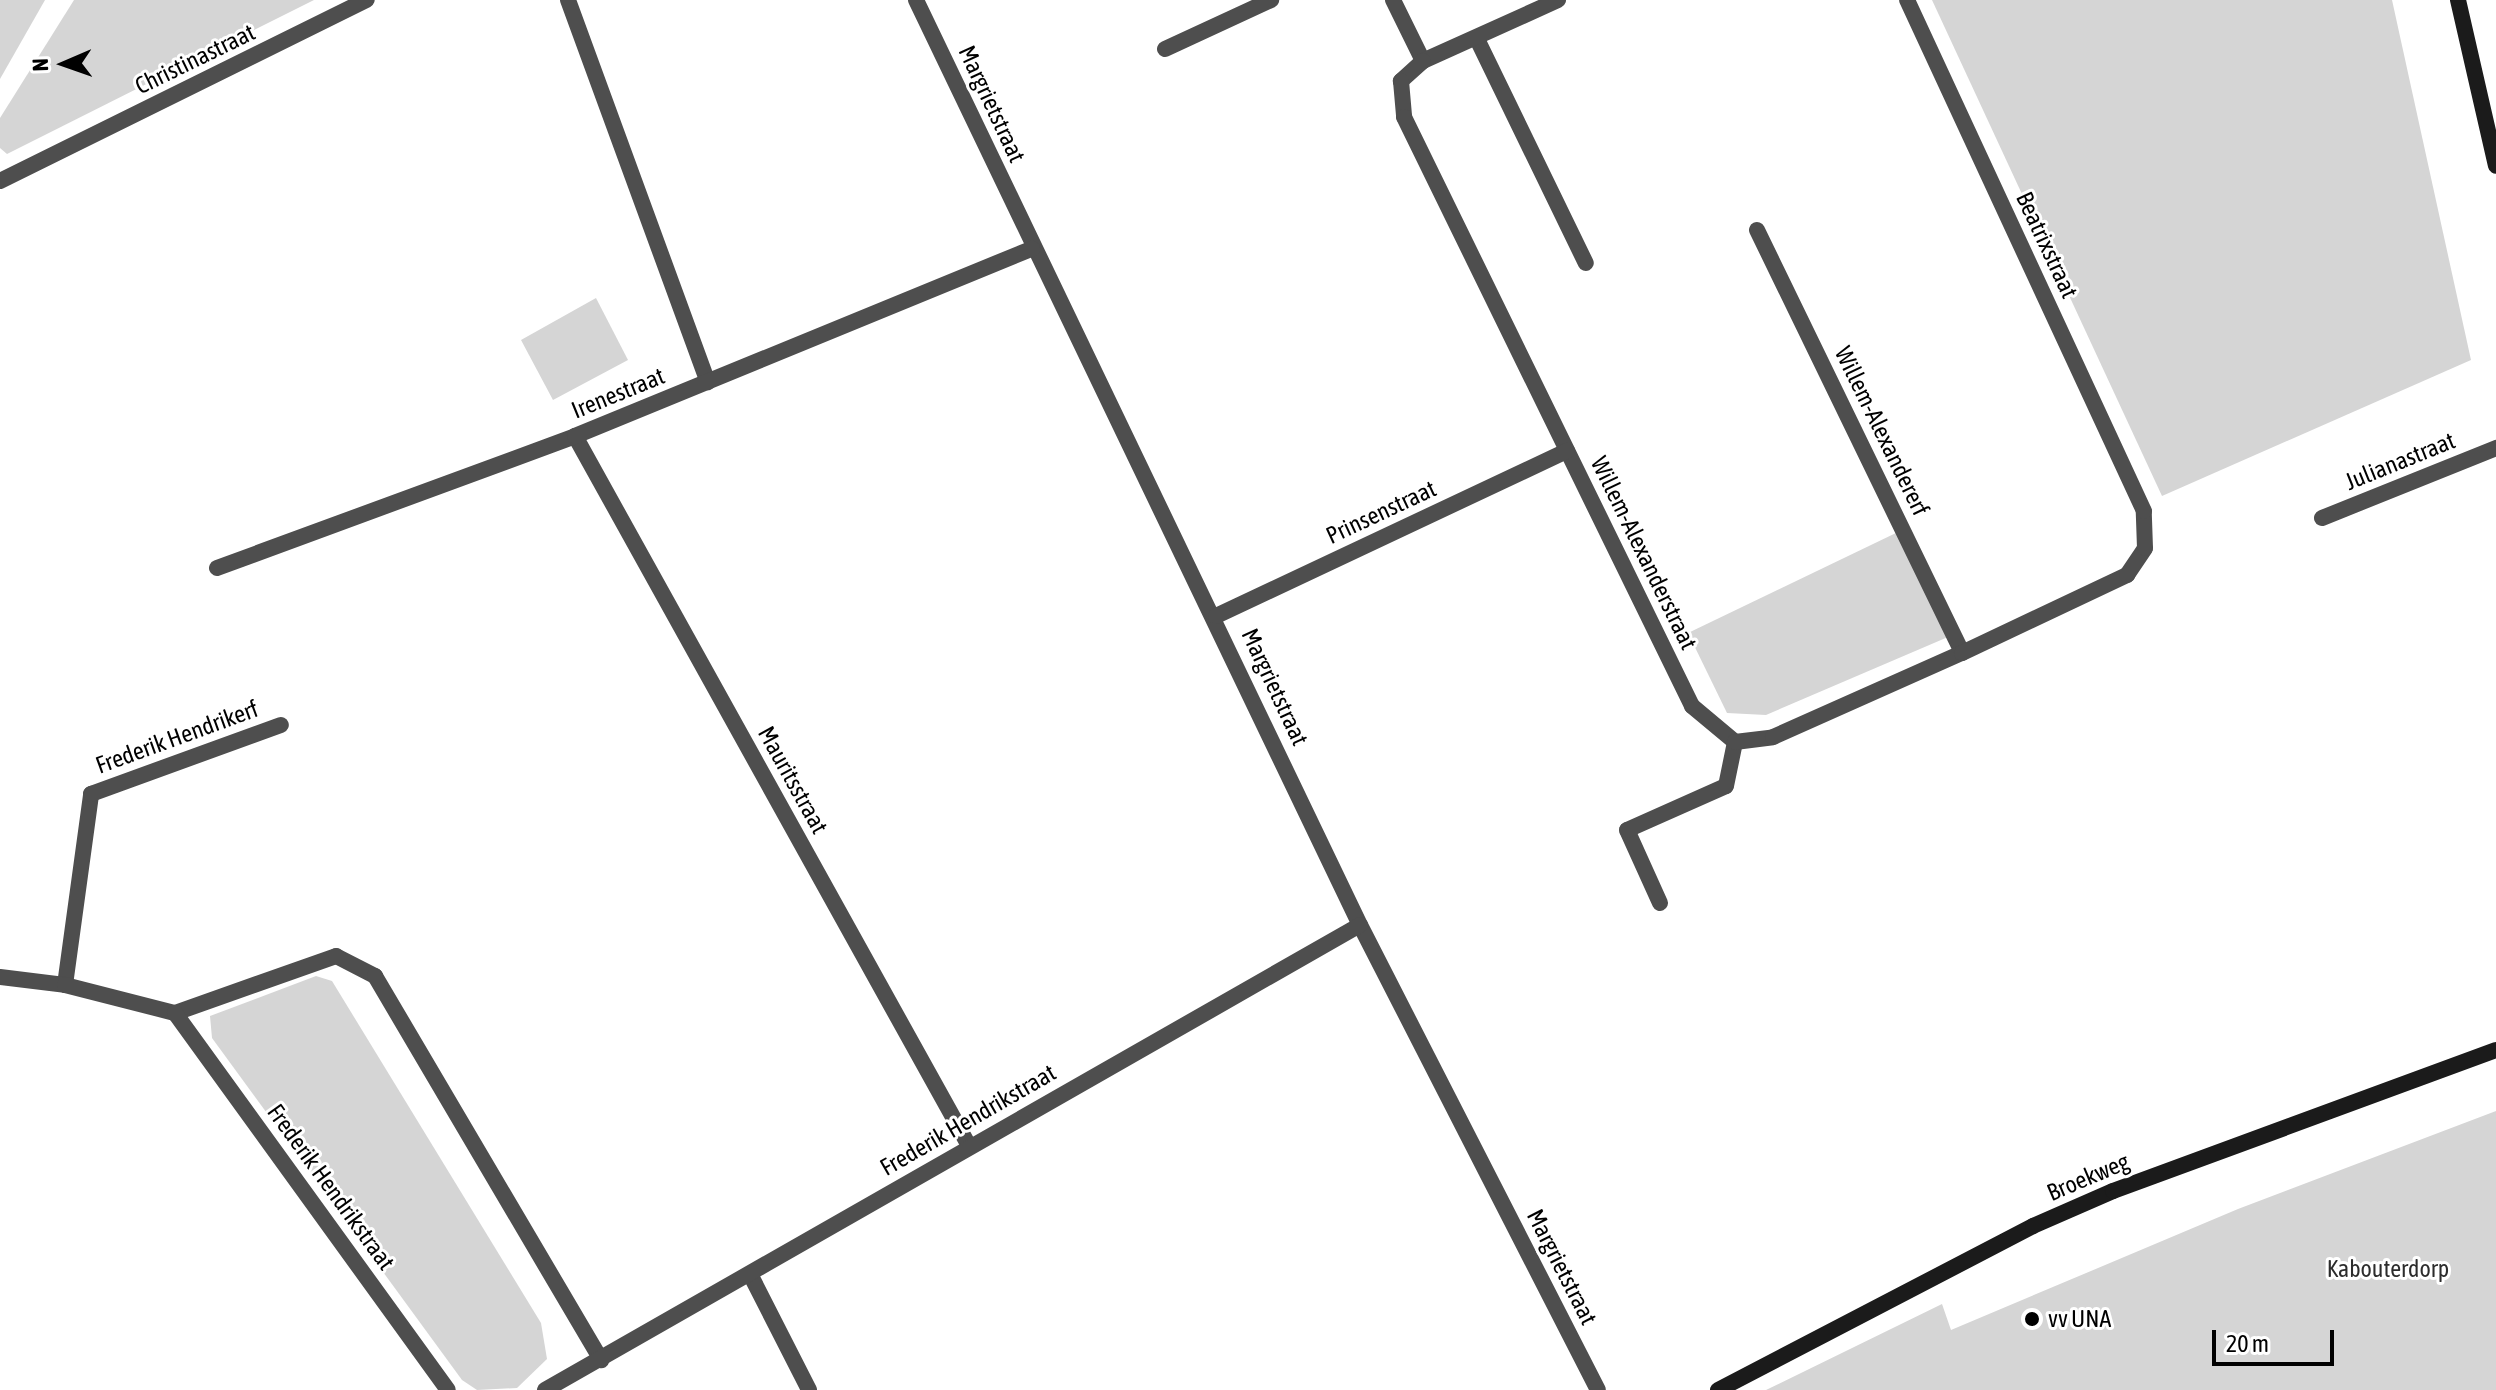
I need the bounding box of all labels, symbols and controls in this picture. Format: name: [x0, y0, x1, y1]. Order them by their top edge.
street label: Christinastraat: [130, 18, 260, 100]
north arrow: [24, 24, 104, 104]
street label: Margrietstraat: [952, 41, 1032, 167]
text: N: [27, 58, 53, 72]
street label: Beatrixstraat: [2010, 187, 2084, 303]
street label: Willem-Alexandererf: [1829, 342, 1935, 520]
street label: Irenestraat: [567, 361, 669, 425]
street label: Julianastraat: [2341, 426, 2459, 496]
street label: Willem-Alexanderstraat: [1585, 452, 1703, 654]
street label: Prinsenstraat: [1321, 474, 1441, 550]
street label: Margrietstraat: [1235, 624, 1315, 750]
street label: Frederik Hendrikerf: [92, 694, 262, 780]
street label: Mauritsstraat: [752, 721, 834, 839]
street label: Frederik Hendrikstraat: [875, 1058, 1061, 1182]
street label: Frederik Hendrikstraat: [261, 1098, 401, 1276]
street label: Broekweg: [2043, 1147, 2133, 1207]
street label: Margrietstraat: [1521, 1205, 1603, 1329]
park label: Kabouterdorp: [2327, 1255, 2449, 1283]
place label: vv UNA: [2048, 1305, 2111, 1333]
marker: vv UNA: [2023, 1310, 2041, 1328]
scale bar: [2216, 1314, 2338, 1364]
text: 20 m: [2226, 1330, 2269, 1357]

